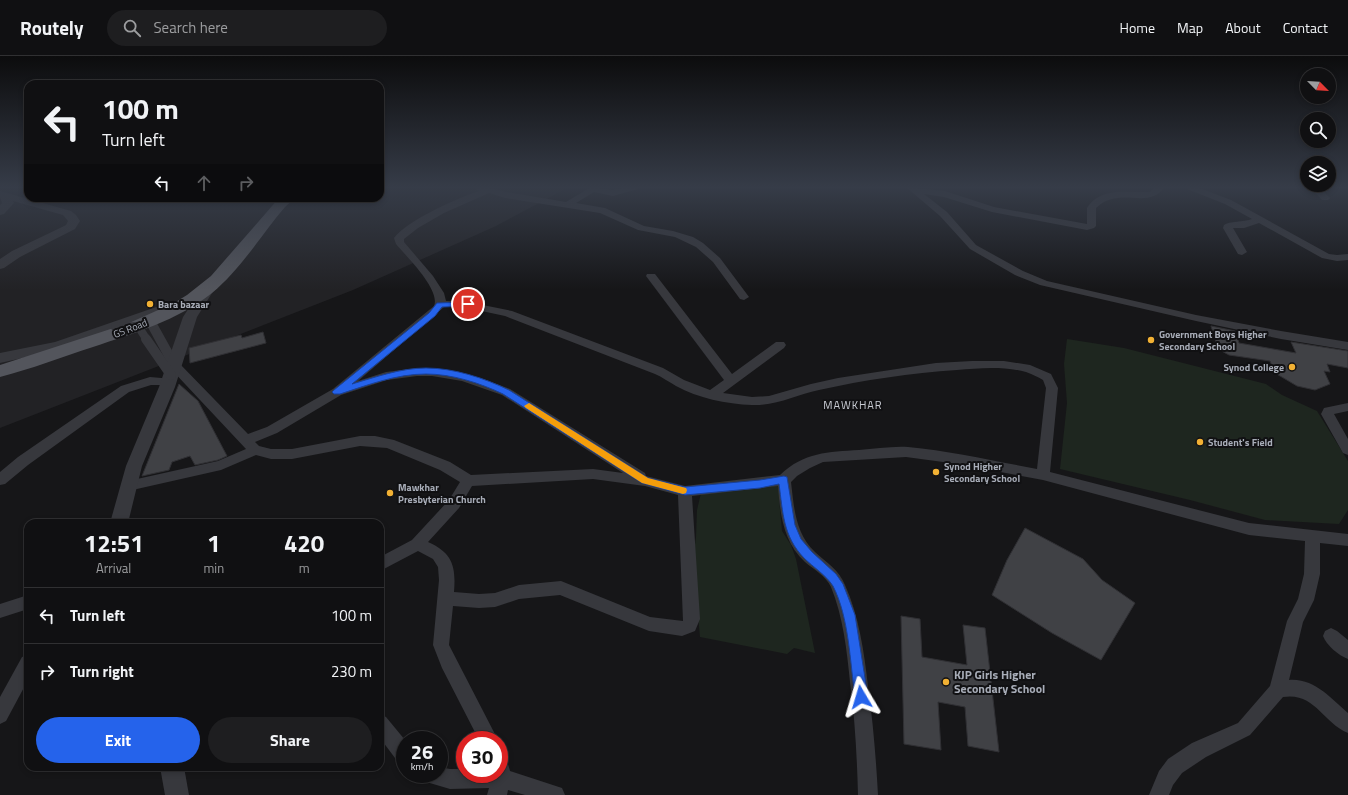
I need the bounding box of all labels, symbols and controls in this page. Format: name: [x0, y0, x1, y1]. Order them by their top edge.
search box: [107, 10, 387, 46]
text: Routely: [20, 13, 83, 42]
text: Search here: [153, 16, 228, 39]
icon: search: [121, 17, 143, 39]
text: Home: [1120, 17, 1155, 38]
text: Map: [1177, 17, 1203, 38]
text: About: [1225, 17, 1261, 38]
text: Contact: [1283, 17, 1328, 38]
north arrow: [1300, 68, 1336, 104]
map controls: [1300, 68, 1336, 192]
text: 100 m: [102, 87, 179, 130]
icon: left: [36, 96, 88, 148]
button: search: [1300, 112, 1336, 148]
text: Turn left: [102, 126, 165, 153]
button: layers: [1300, 156, 1336, 192]
icon: left: [151, 172, 173, 194]
icon: ahead: [193, 172, 215, 194]
icon: right: [235, 172, 257, 194]
pin: [451, 287, 485, 321]
icon: arrive: [457, 293, 479, 315]
place label: Bara bazaar: [158, 297, 210, 312]
marker: Bara bazaar: [145, 299, 155, 309]
street label: GS Road: [111, 315, 149, 342]
place label: Government Boys Higher Secondary School: [1159, 327, 1267, 354]
marker: Government Boys Higher Secondary School: [1146, 335, 1156, 345]
place label: Synod College: [1223, 360, 1284, 375]
marker: Synod College: [1287, 362, 1297, 372]
district label: MAWKHAR: [823, 397, 883, 413]
place label: Student's Field: [1208, 435, 1273, 450]
marker: Student's Field: [1195, 437, 1205, 447]
place label: Synod Higher Secondary School: [944, 459, 1020, 486]
marker: Synod Higher Secondary School: [931, 467, 941, 477]
place label: Mawkhar Presbyterian Church: [398, 480, 486, 507]
marker: Mawkhar Presbyterian Church: [385, 488, 395, 498]
text: 12:51: [84, 525, 144, 561]
text: 1: [207, 525, 221, 561]
text: 420: [284, 525, 324, 561]
text: Arrival: [96, 558, 131, 578]
text: min: [203, 558, 224, 578]
text: m: [299, 558, 310, 578]
text: Turn left: [70, 604, 125, 627]
text: 100 m: [331, 604, 372, 627]
icon: left: [36, 605, 58, 627]
text: Turn right: [70, 660, 134, 683]
text: 230 m: [331, 660, 372, 683]
icon: right: [36, 661, 58, 683]
place label: KJP Girls Higher Secondary School: [954, 665, 1045, 698]
position arrow: [840, 676, 882, 718]
marker: KJP Girls Higher Secondary School: [941, 677, 951, 687]
button: Exit: [36, 717, 200, 763]
button: Share: [208, 717, 372, 763]
speed limit sign: 30: [456, 731, 508, 783]
text: 26: [411, 736, 433, 767]
text: km/h: [411, 759, 433, 774]

